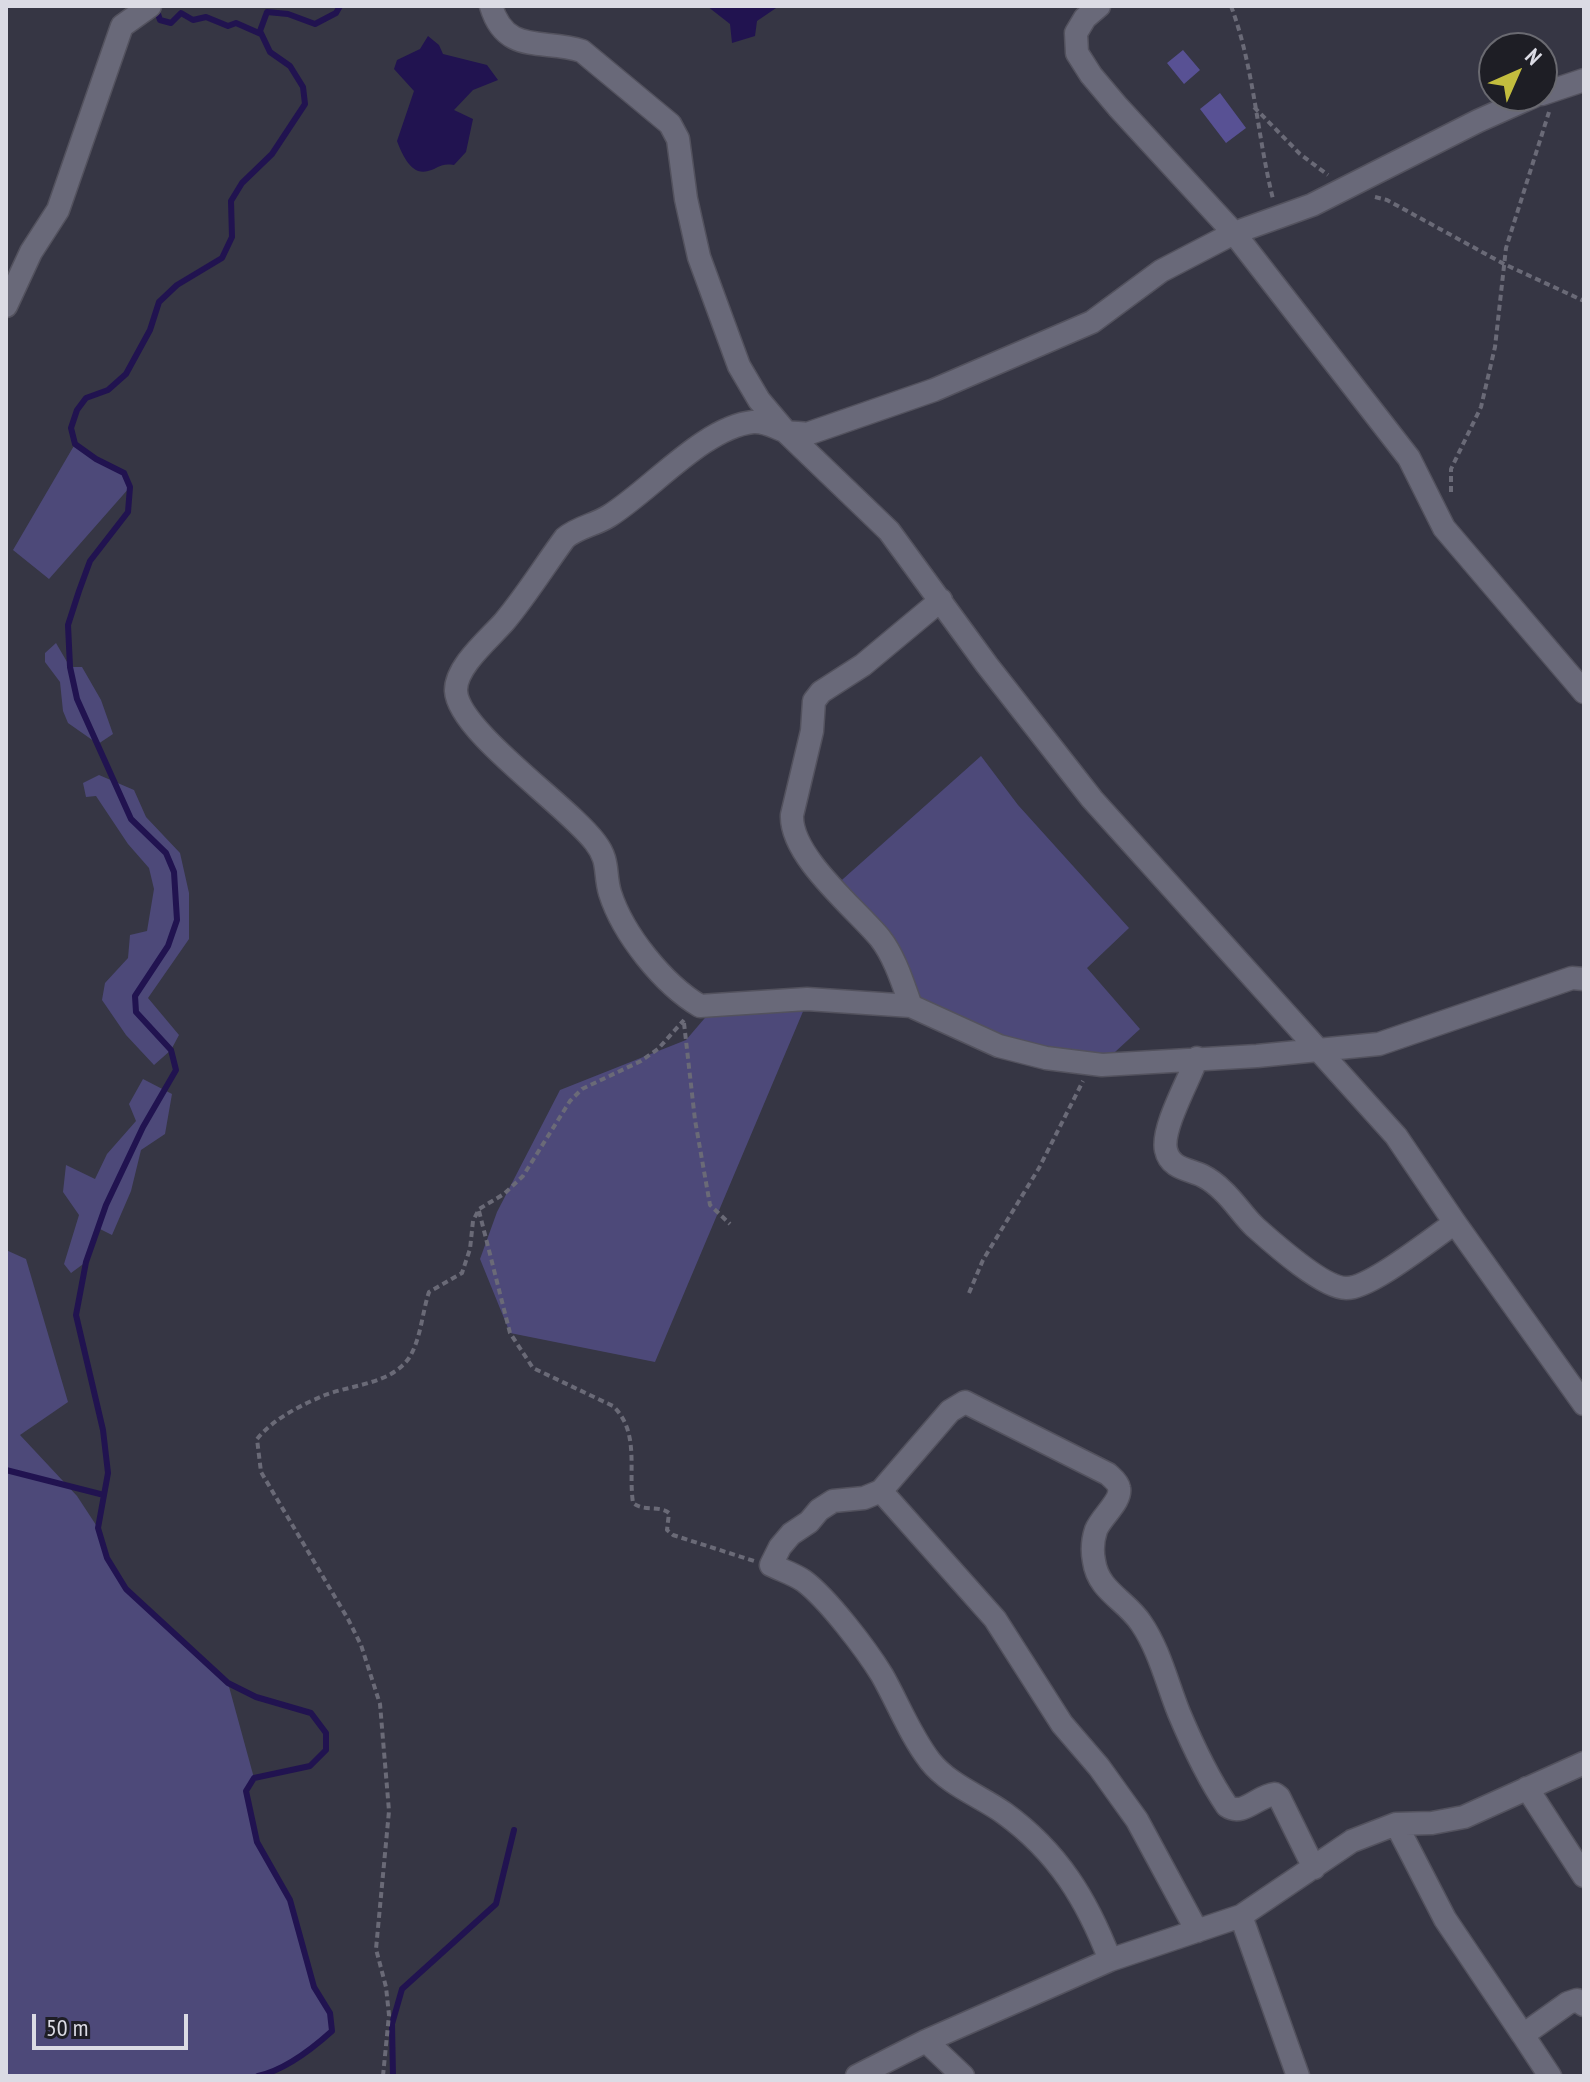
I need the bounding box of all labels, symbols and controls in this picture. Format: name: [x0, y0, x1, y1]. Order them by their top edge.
north arrow: [1478, 32, 1558, 112]
text: N: [1519, 42, 1548, 71]
scale bar: [36, 1998, 192, 2048]
text: 50 m: [46, 2012, 88, 2043]

